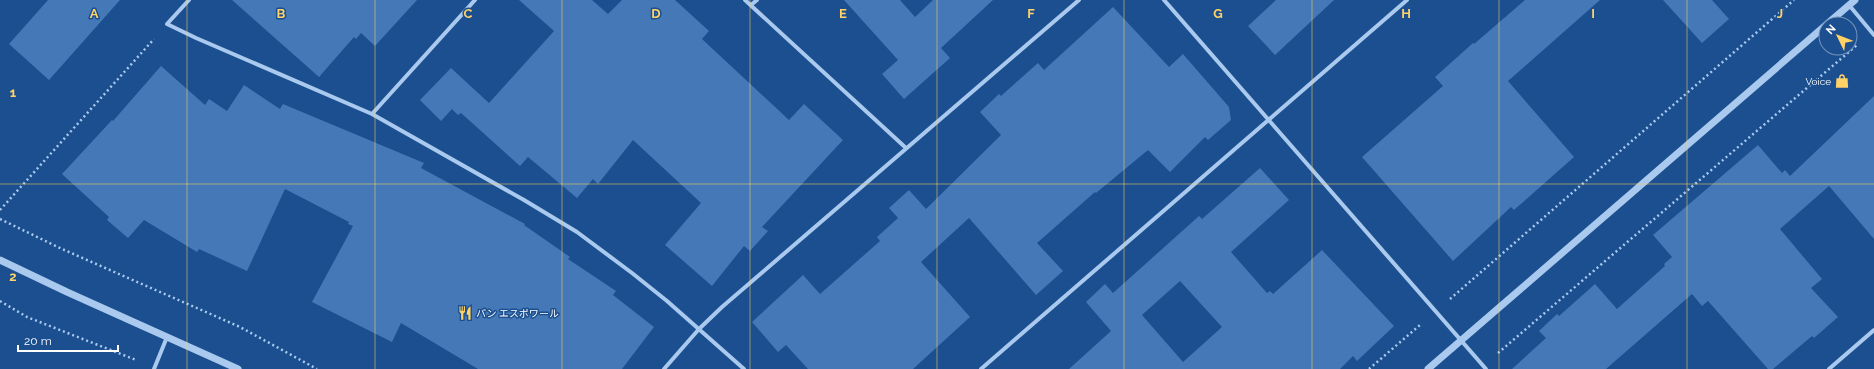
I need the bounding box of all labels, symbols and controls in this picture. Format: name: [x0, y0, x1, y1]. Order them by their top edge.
text: A: [90, 6, 99, 21]
text: B: [277, 6, 286, 21]
text: C: [464, 6, 473, 21]
text: D: [651, 6, 661, 21]
text: E: [839, 6, 847, 21]
text: F: [1027, 6, 1035, 21]
text: G: [1213, 6, 1223, 21]
text: H: [1401, 6, 1411, 21]
text: I: [1591, 6, 1595, 21]
text: J: [1777, 6, 1783, 21]
north arrow: [1818, 16, 1858, 56]
text: N: [1823, 22, 1839, 37]
shop icon: Voice: [1834, 73, 1850, 89]
place label: Voice: [1805, 76, 1831, 87]
text: 1: [10, 85, 17, 100]
text: 2: [9, 269, 17, 284]
restaurant icon: パン エスポワール: [457, 305, 473, 321]
place label: パン エスポワール: [476, 308, 559, 319]
scale bar: [18, 327, 118, 353]
text: 20 m: [24, 334, 52, 348]

